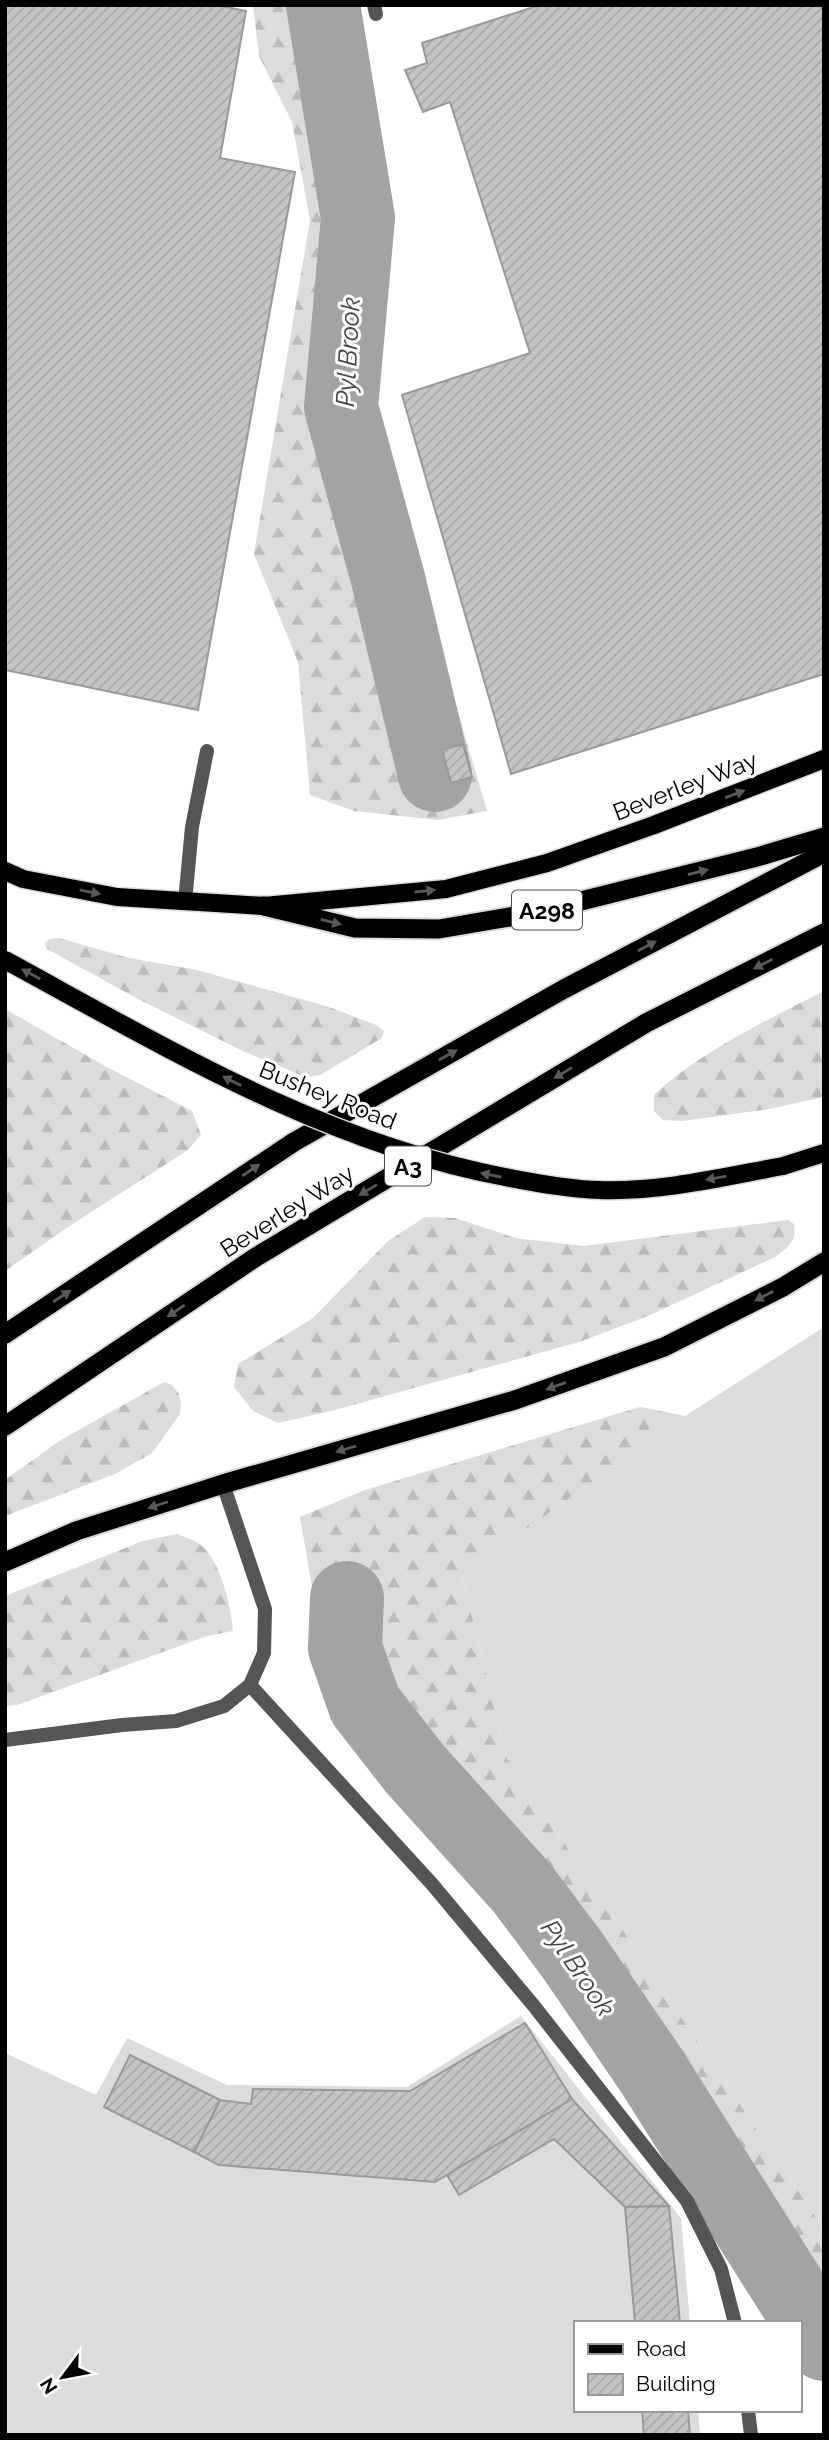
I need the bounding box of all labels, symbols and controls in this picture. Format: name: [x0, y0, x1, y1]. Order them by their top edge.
water label: Pyl Brook: [330, 296, 366, 408]
street label: Beverley Way: [609, 745, 761, 827]
one-way arrow: [725, 788, 746, 799]
one-way arrow: [687, 866, 709, 877]
one-way arrow: [414, 885, 436, 896]
one-way arrow: [79, 886, 101, 897]
road number: A298: [512, 890, 582, 930]
one-way arrow: [320, 917, 342, 928]
one-way arrow: [637, 940, 657, 951]
one-way arrow: [753, 958, 773, 969]
one-way arrow: [21, 968, 41, 980]
one-way arrow: [438, 1049, 457, 1061]
street label: Bushey Road: [255, 1054, 401, 1136]
one-way arrow: [554, 1066, 573, 1079]
one-way arrow: [222, 1075, 242, 1086]
road number: A3: [385, 1147, 431, 1186]
street label: Beverley Way: [215, 1158, 359, 1264]
one-way arrow: [242, 1164, 261, 1177]
one-way arrow: [480, 1169, 502, 1180]
one-way arrow: [705, 1173, 727, 1184]
one-way arrow: [359, 1183, 378, 1196]
one-way arrow: [53, 1289, 71, 1303]
one-way arrow: [754, 1289, 774, 1301]
one-way arrow: [167, 1304, 185, 1318]
one-way arrow: [545, 1381, 566, 1392]
one-way arrow: [335, 1444, 356, 1454]
one-way arrow: [147, 1500, 168, 1511]
water label: Pyl Brook: [535, 1914, 621, 2022]
legend: [574, 2321, 801, 2412]
text: Road: [636, 2336, 686, 2361]
north arrow: [28, 2342, 98, 2412]
text: Building: [636, 2371, 716, 2396]
text: N: [35, 2374, 62, 2398]

